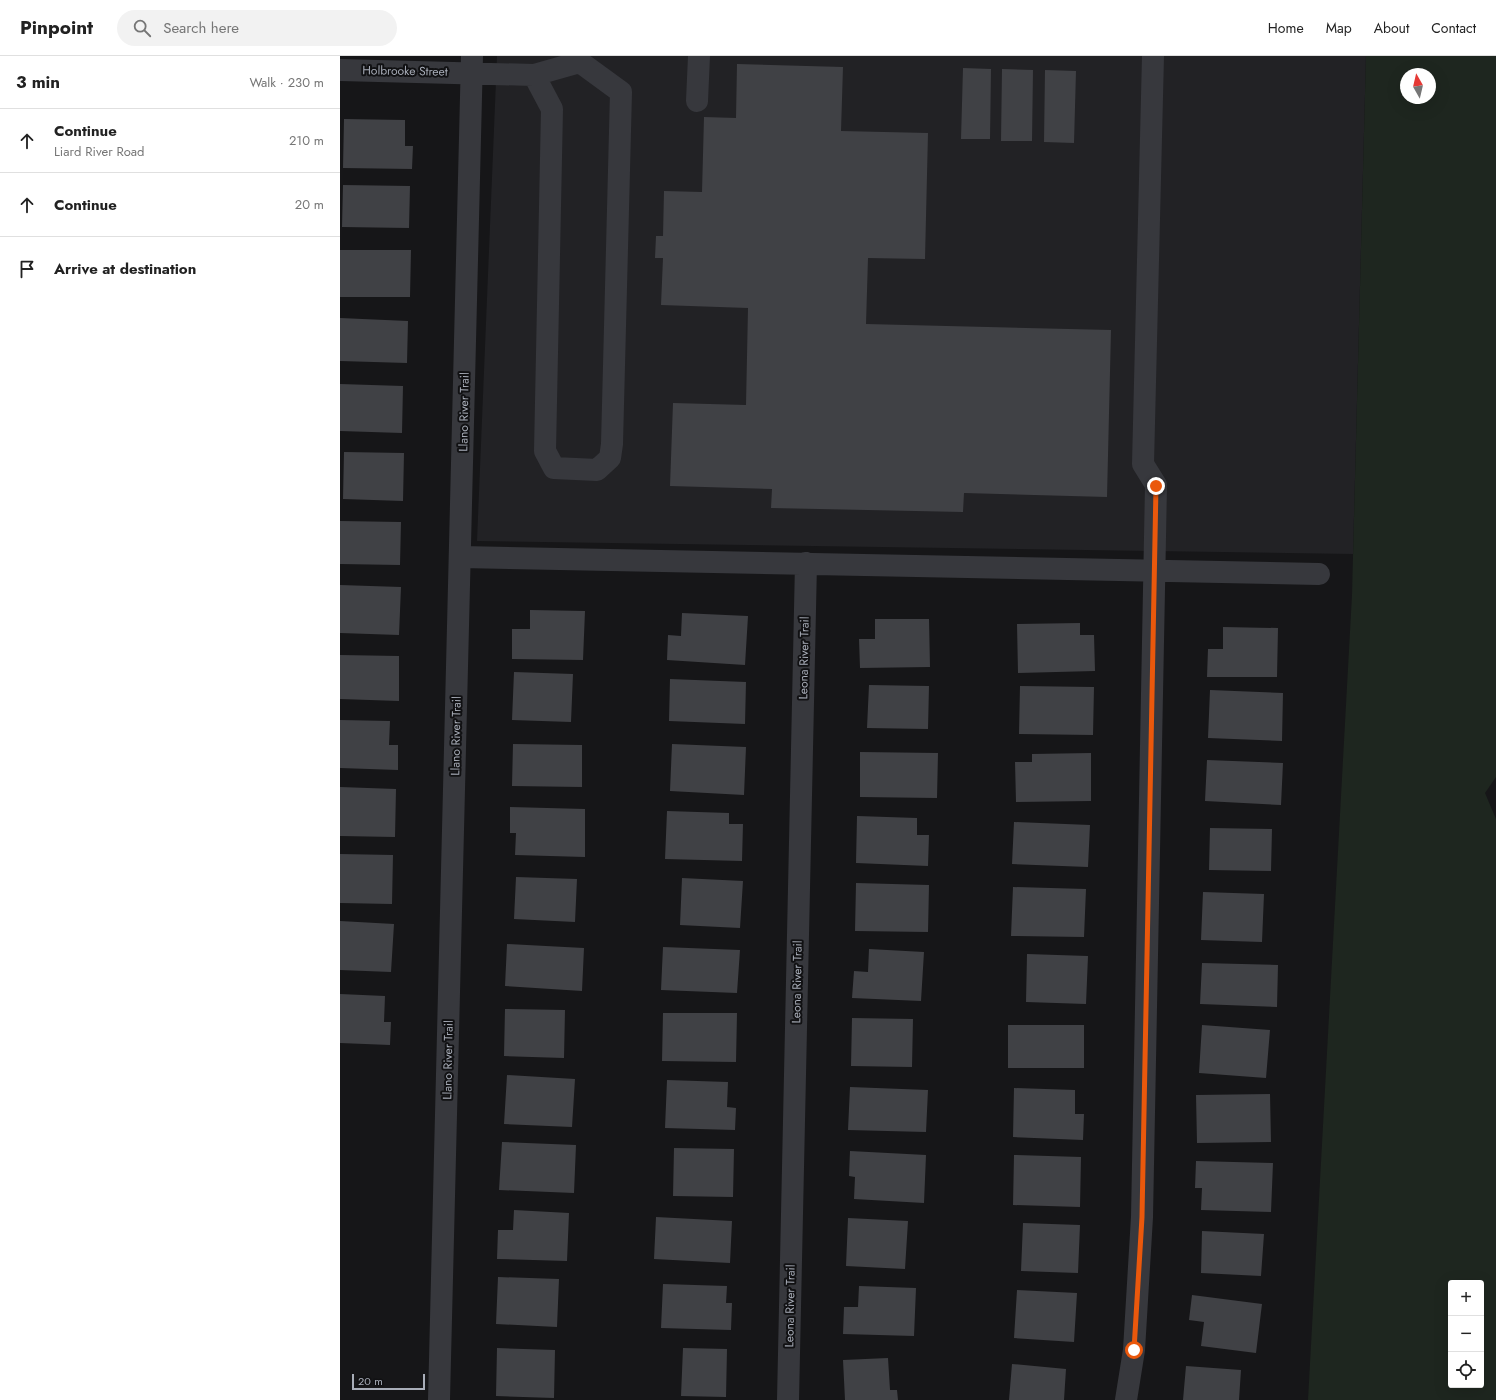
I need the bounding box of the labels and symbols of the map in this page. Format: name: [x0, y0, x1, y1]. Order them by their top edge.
street label: Holbrooke Street: [362, 61, 448, 81]
north arrow: [1400, 68, 1436, 104]
street label: Llano River Trail: [454, 372, 474, 452]
route end: [1147, 477, 1165, 495]
street label: Leona River Trail: [794, 616, 814, 700]
street label: Llano River Trail: [446, 696, 466, 776]
street label: Leona River Trail: [787, 940, 807, 1024]
street label: Llano River Trail: [438, 1020, 458, 1100]
street label: Leona River Trail: [780, 1264, 800, 1348]
route start: [1125, 1341, 1143, 1359]
scale bar: [352, 1372, 425, 1391]

